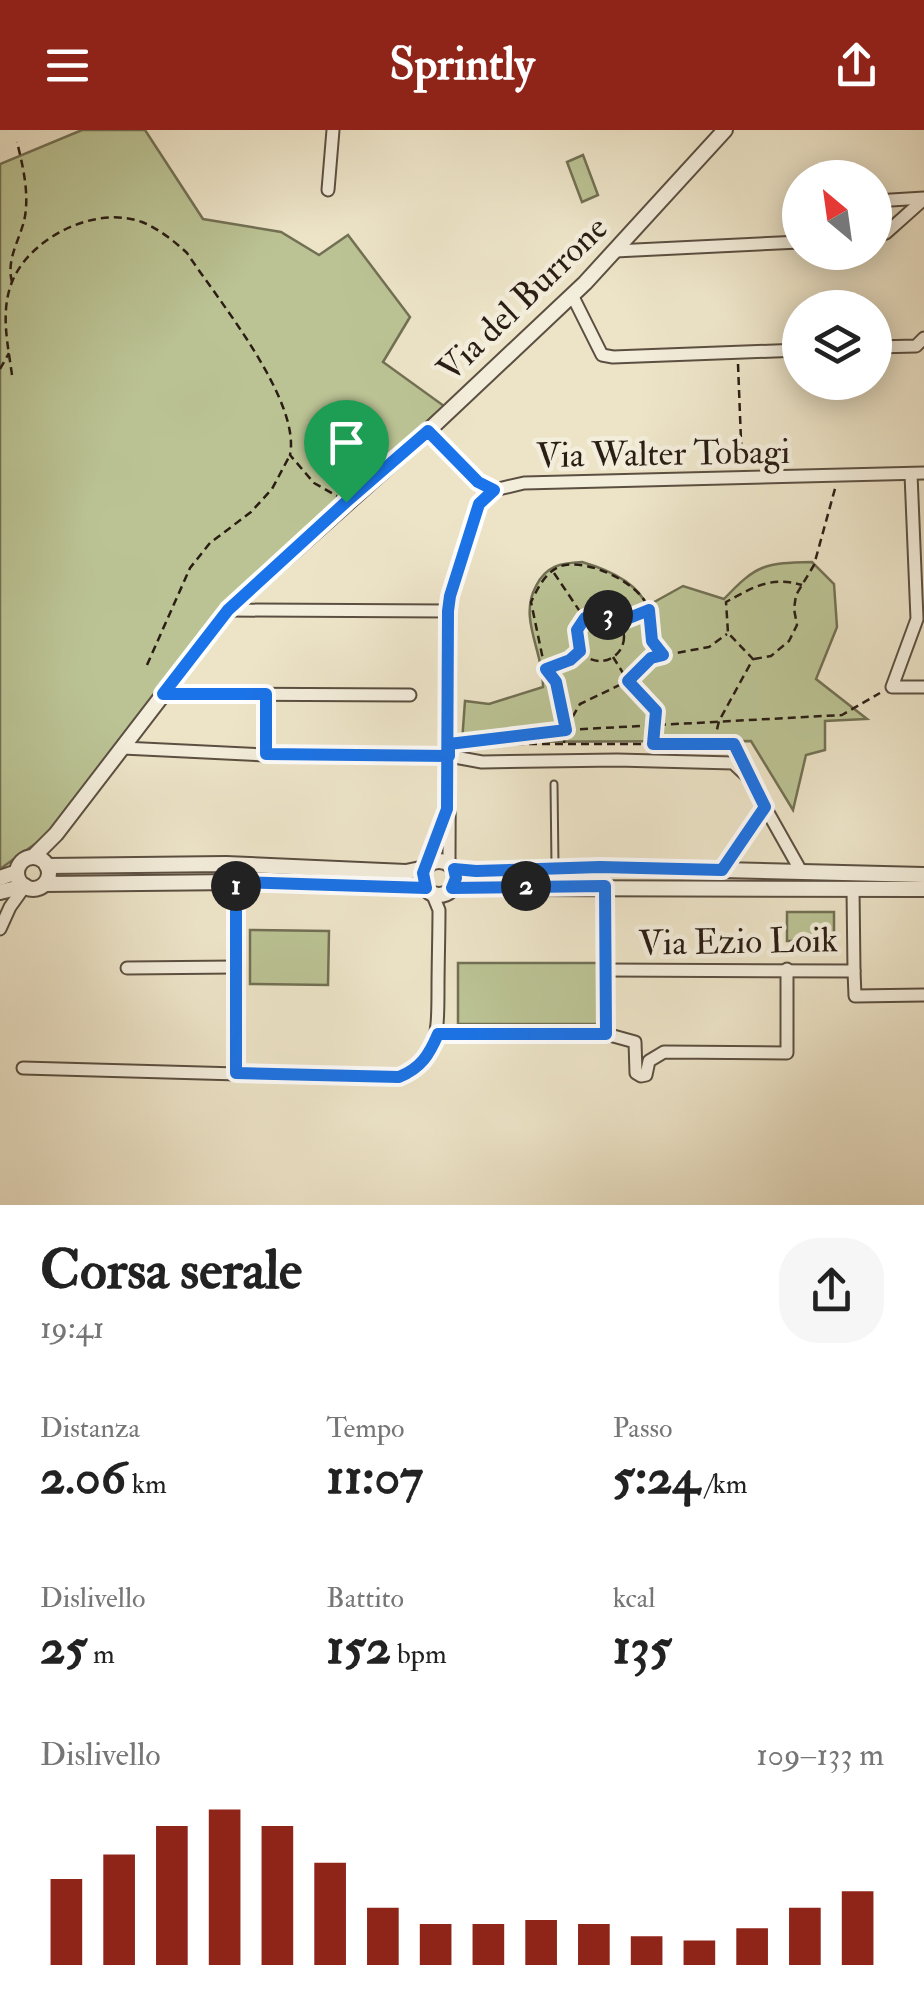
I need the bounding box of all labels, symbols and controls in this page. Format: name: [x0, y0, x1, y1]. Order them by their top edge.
text: Sprintly: [389, 37, 535, 93]
icon: menu: [40, 38, 95, 93]
icon: share: [829, 38, 884, 93]
north arrow: [782, 160, 892, 270]
map controls: [782, 160, 892, 400]
street label: Via del Burrone: [428, 206, 617, 391]
button: layers: [782, 290, 892, 400]
pin: [304, 400, 389, 503]
icon: arrive: [319, 415, 374, 470]
street label: Via Walter Tobagi: [536, 430, 790, 478]
pin: 3: [583, 590, 633, 640]
text: 3: [603, 597, 613, 632]
pin: 1: [211, 861, 261, 911]
pin: 2: [501, 861, 551, 911]
text: 1: [231, 868, 241, 903]
text: 2: [519, 868, 533, 903]
street label: Via Ezio Loik: [638, 918, 838, 966]
text: Corsa serale: [40, 1236, 302, 1305]
button: share: [779, 1238, 884, 1343]
text: 19:41: [40, 1308, 104, 1348]
text: Distanza: [40, 1411, 140, 1446]
text: Tempo: [326, 1411, 405, 1446]
text: Passo: [613, 1411, 673, 1446]
text: 2.06: [40, 1446, 126, 1509]
text: 11:07: [326, 1446, 423, 1509]
text: 5:24: [613, 1446, 699, 1509]
text: km: [126, 1467, 167, 1502]
text: /km: [699, 1467, 748, 1502]
text: Dislivello: [40, 1581, 146, 1616]
text: Battito: [326, 1581, 404, 1616]
text: kcal: [613, 1581, 656, 1616]
text: 25: [40, 1616, 87, 1679]
text: 152: [326, 1616, 391, 1679]
text: 135: [613, 1616, 672, 1679]
text: m: [87, 1637, 115, 1672]
text: bpm: [391, 1637, 447, 1672]
text: Dislivello: [40, 1735, 161, 1775]
text: 109–133 m: [756, 1735, 884, 1775]

